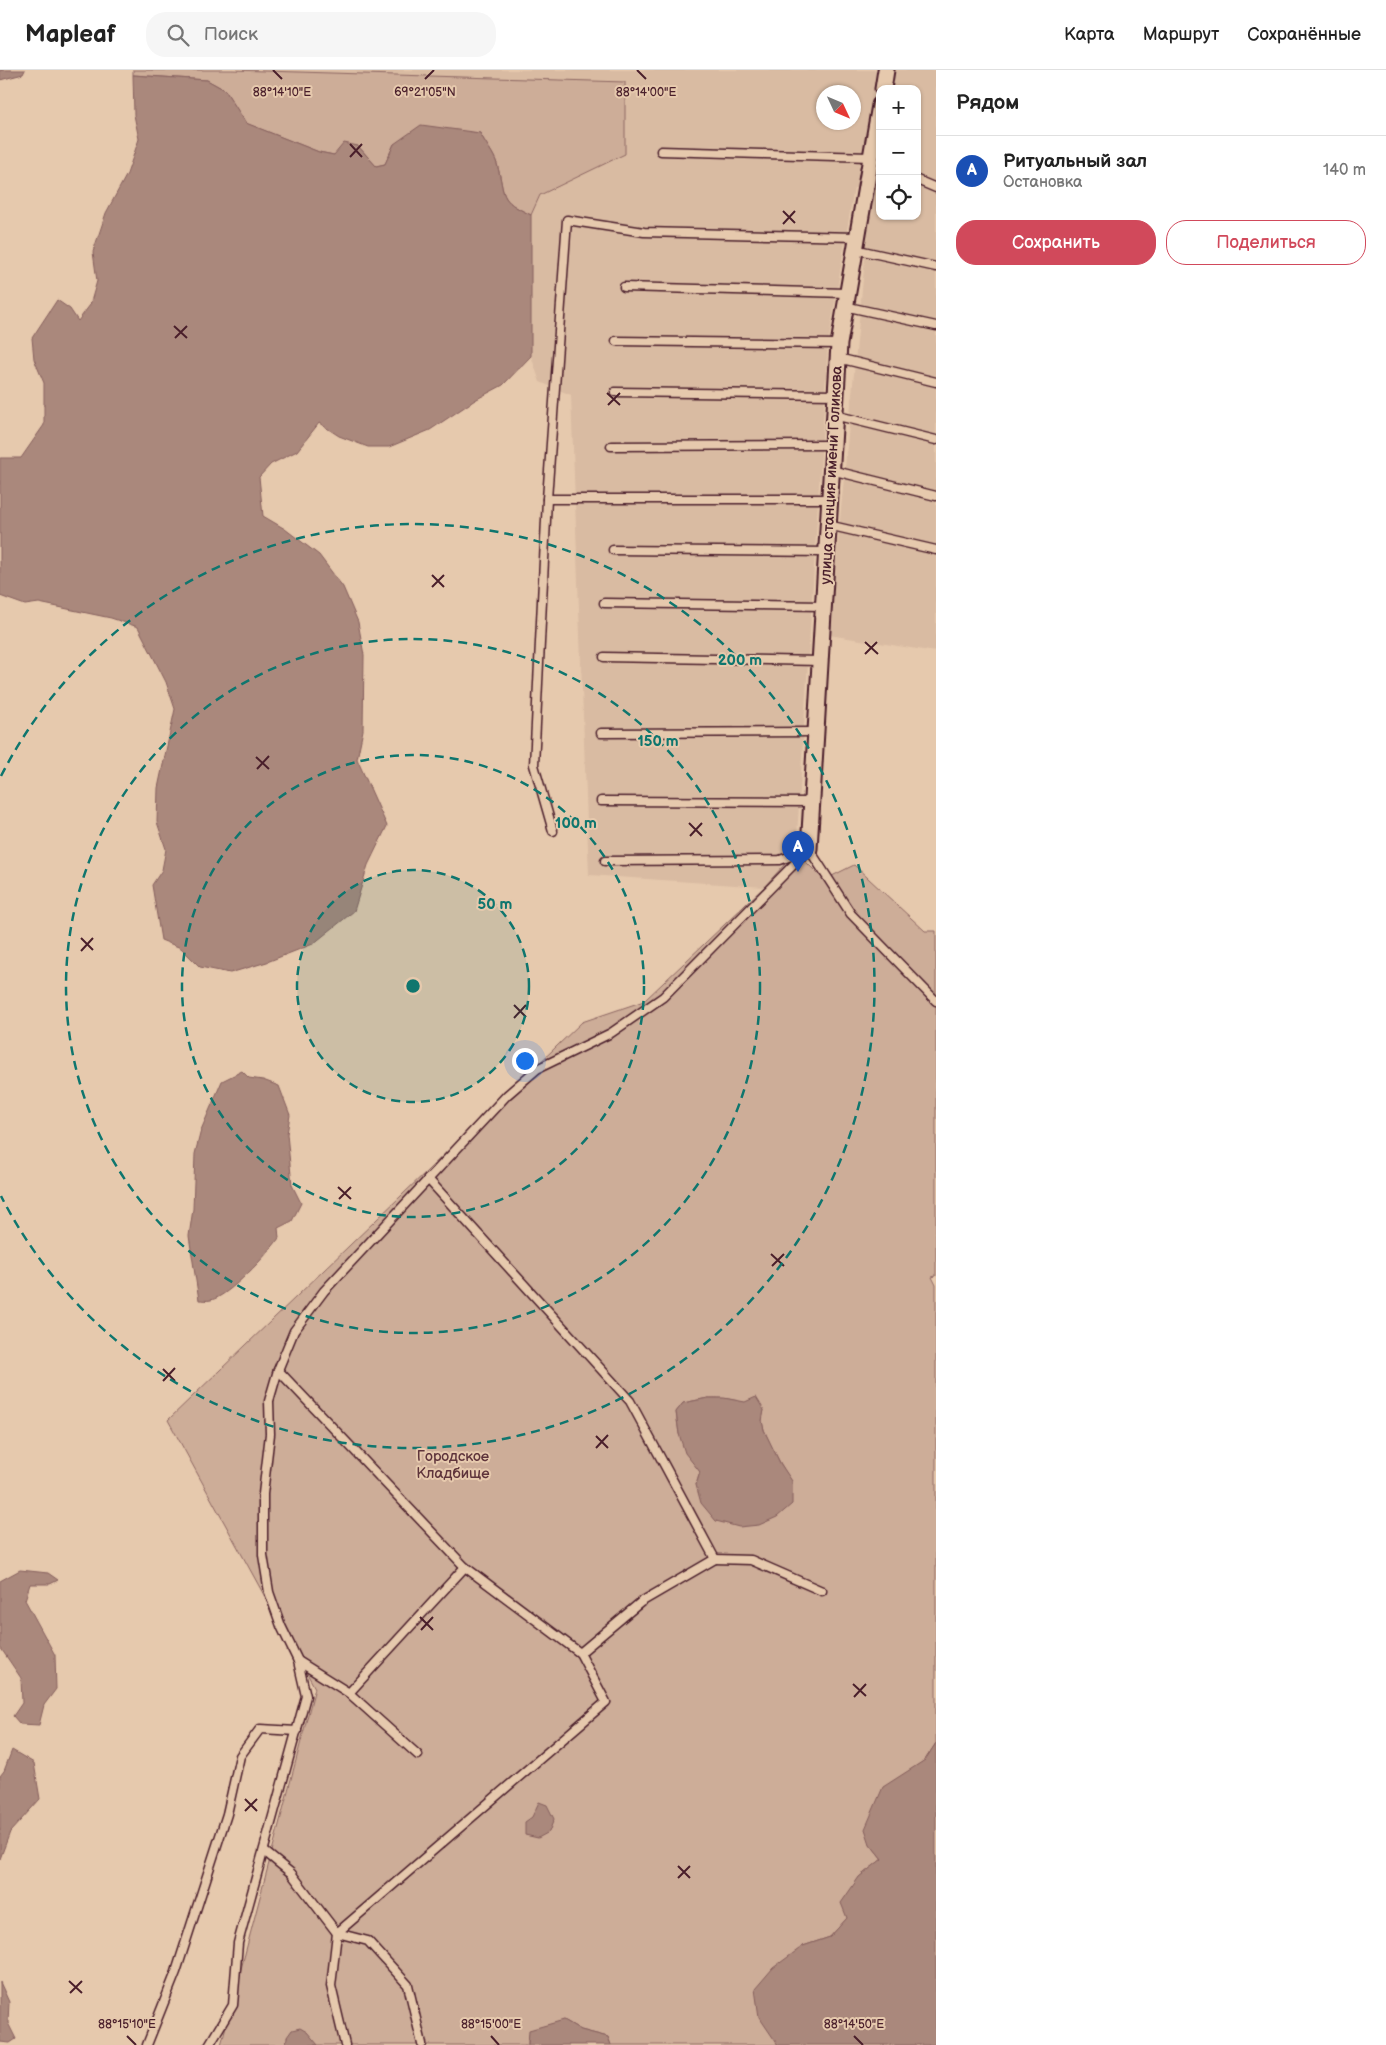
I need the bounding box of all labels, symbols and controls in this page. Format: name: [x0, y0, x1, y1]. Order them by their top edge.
search box: [146, 12, 496, 57]
text: Mapleaf: [25, 20, 116, 49]
icon: search: [164, 21, 192, 49]
text: Поиск: [204, 23, 258, 46]
text: Карта: [1064, 24, 1115, 45]
text: Маршрут: [1143, 24, 1219, 45]
text: Сохранённые: [1247, 24, 1361, 45]
text: 88°14'10"E: [253, 85, 311, 100]
text: 69°21'05"N: [394, 85, 456, 100]
text: 88°14'00"E: [616, 85, 676, 100]
north arrow: [816, 85, 861, 130]
map controls: [876, 85, 921, 220]
button: +: [876, 85, 921, 130]
text: Рядом: [956, 90, 1019, 115]
button: −: [876, 130, 921, 175]
text: Ритуальный зал: [1003, 150, 1147, 173]
text: A: [967, 161, 977, 180]
text: 140 m: [1323, 161, 1366, 180]
text: Остановка: [1003, 173, 1082, 192]
button: locate: [876, 175, 921, 220]
button: Сохранить: [956, 220, 1156, 265]
button: Поделиться: [1166, 220, 1366, 265]
street label: улица станция имени Голикова: [816, 365, 847, 585]
text: 200 m: [718, 651, 762, 670]
text: 150 m: [637, 732, 679, 751]
text: 100 m: [555, 814, 597, 833]
pin: A: [782, 831, 814, 872]
text: 50 m: [478, 895, 513, 914]
centre of rings: [404, 977, 422, 995]
your location: [512, 1048, 538, 1074]
park label: Городское Кладбище: [416, 1447, 490, 1483]
text: 88°15'10"E: [98, 2017, 156, 2032]
text: 88°15'00"E: [461, 2017, 521, 2032]
text: 88°14'50"E: [824, 2017, 884, 2032]

